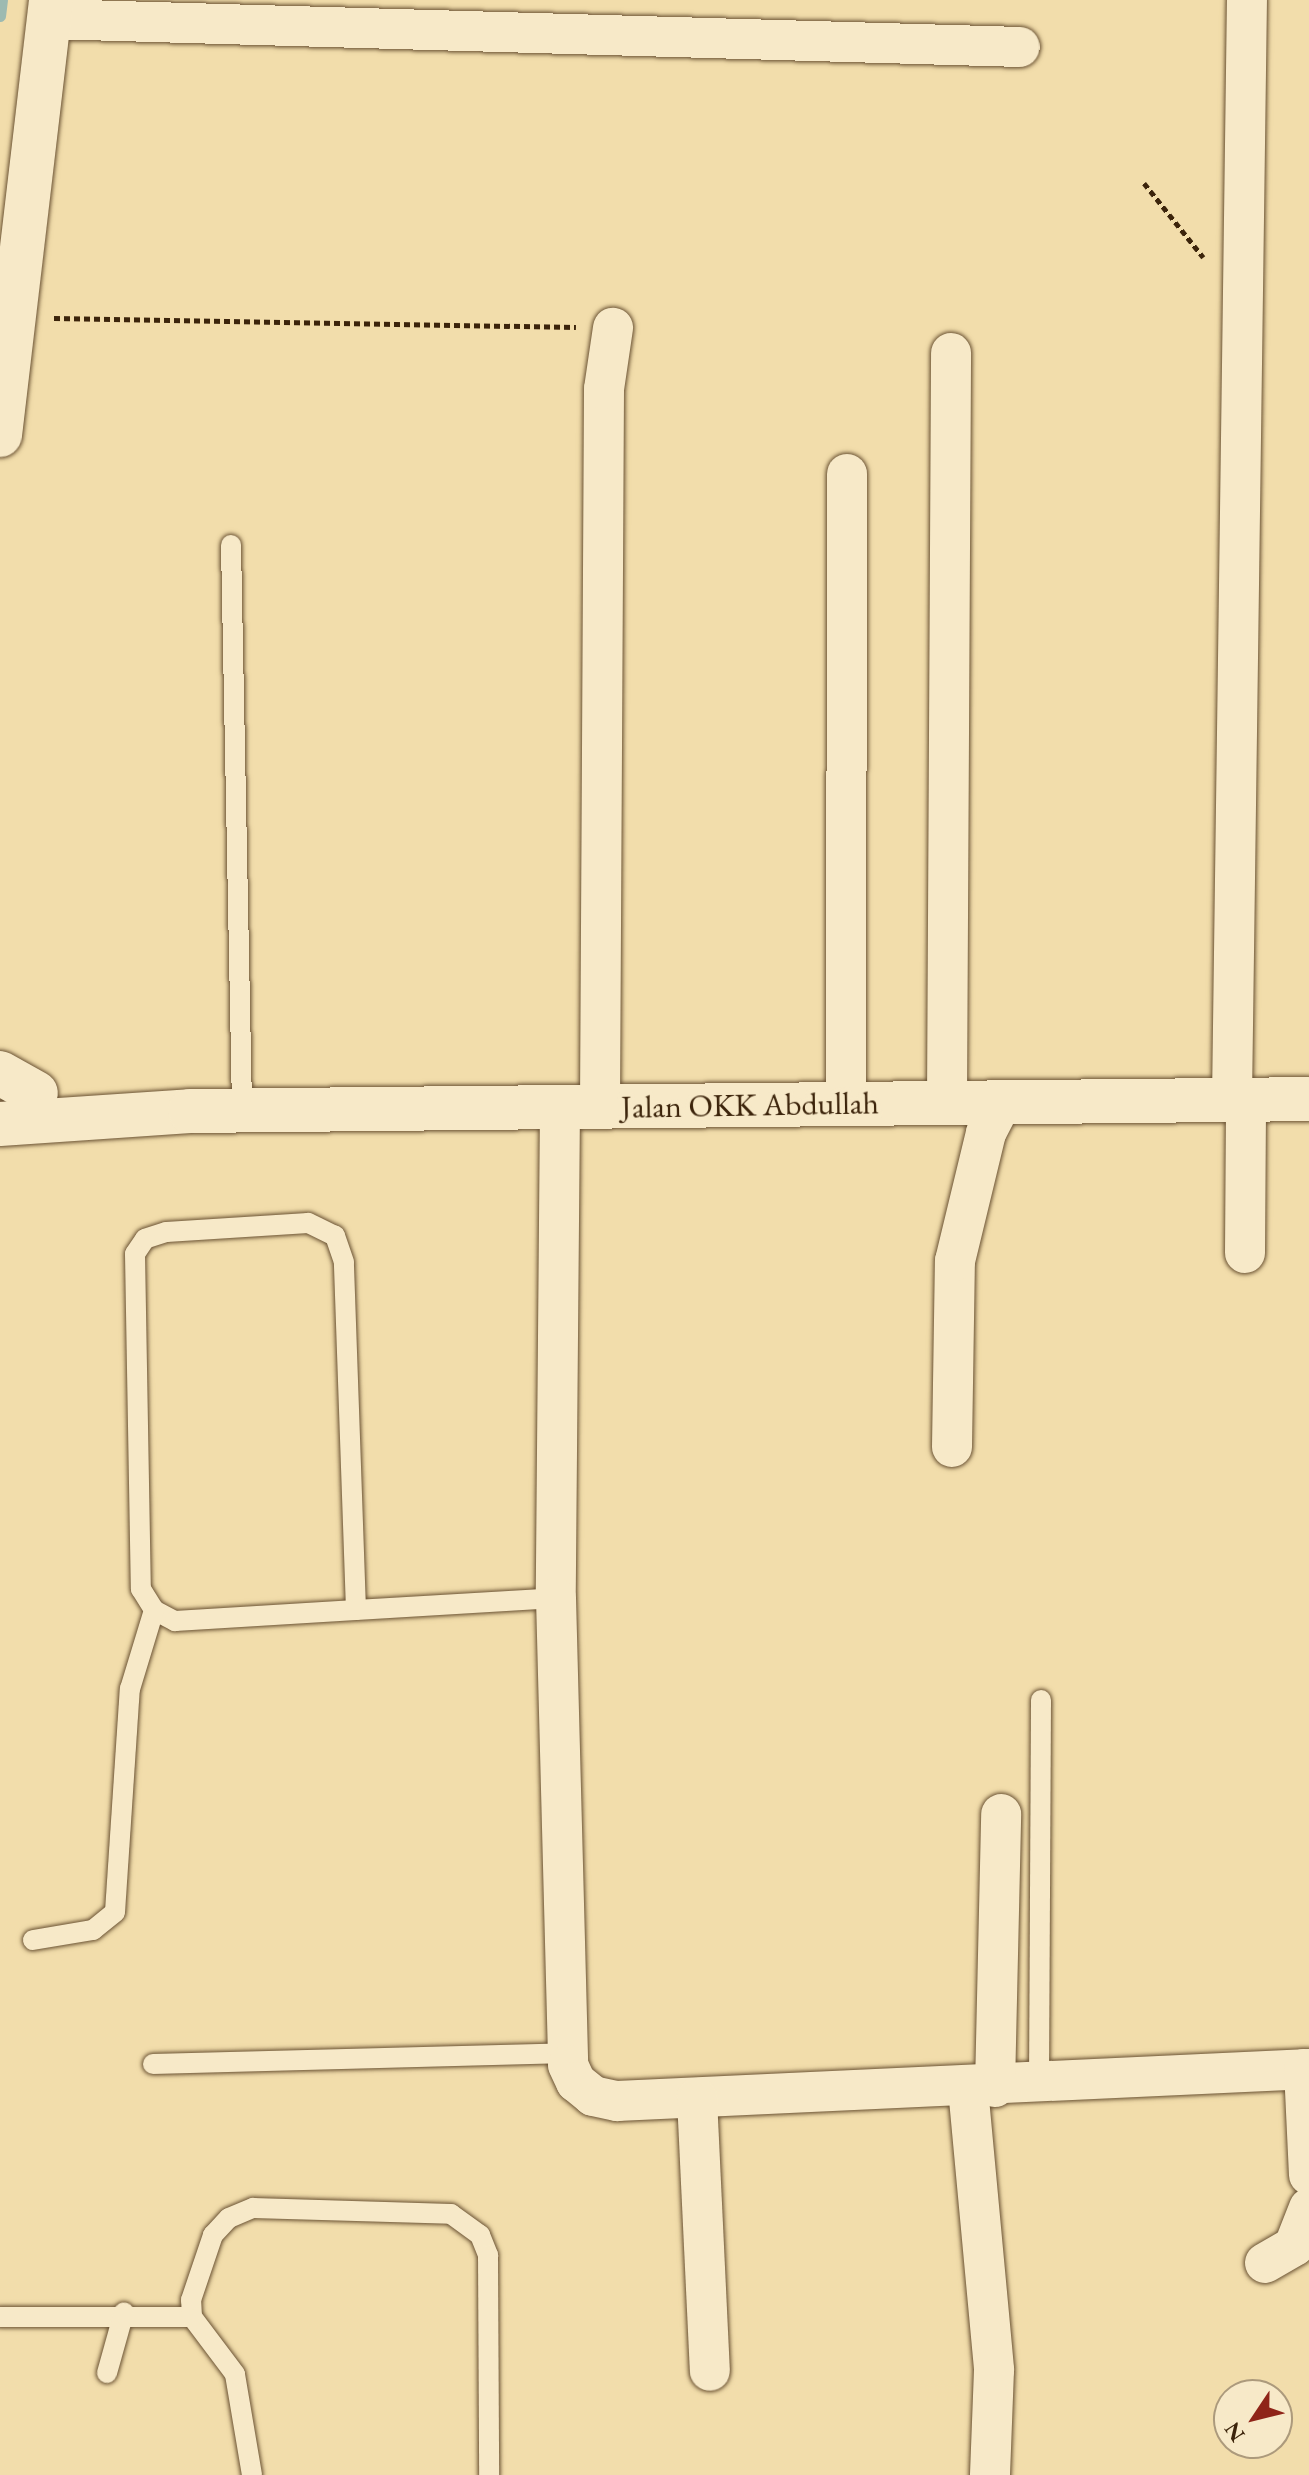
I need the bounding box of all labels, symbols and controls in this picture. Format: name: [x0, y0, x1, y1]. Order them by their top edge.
street label: Jalan OKK Abdullah: [621, 1084, 879, 1126]
north arrow: [1213, 2379, 1293, 2459]
text: N: [1218, 2416, 1252, 2448]

